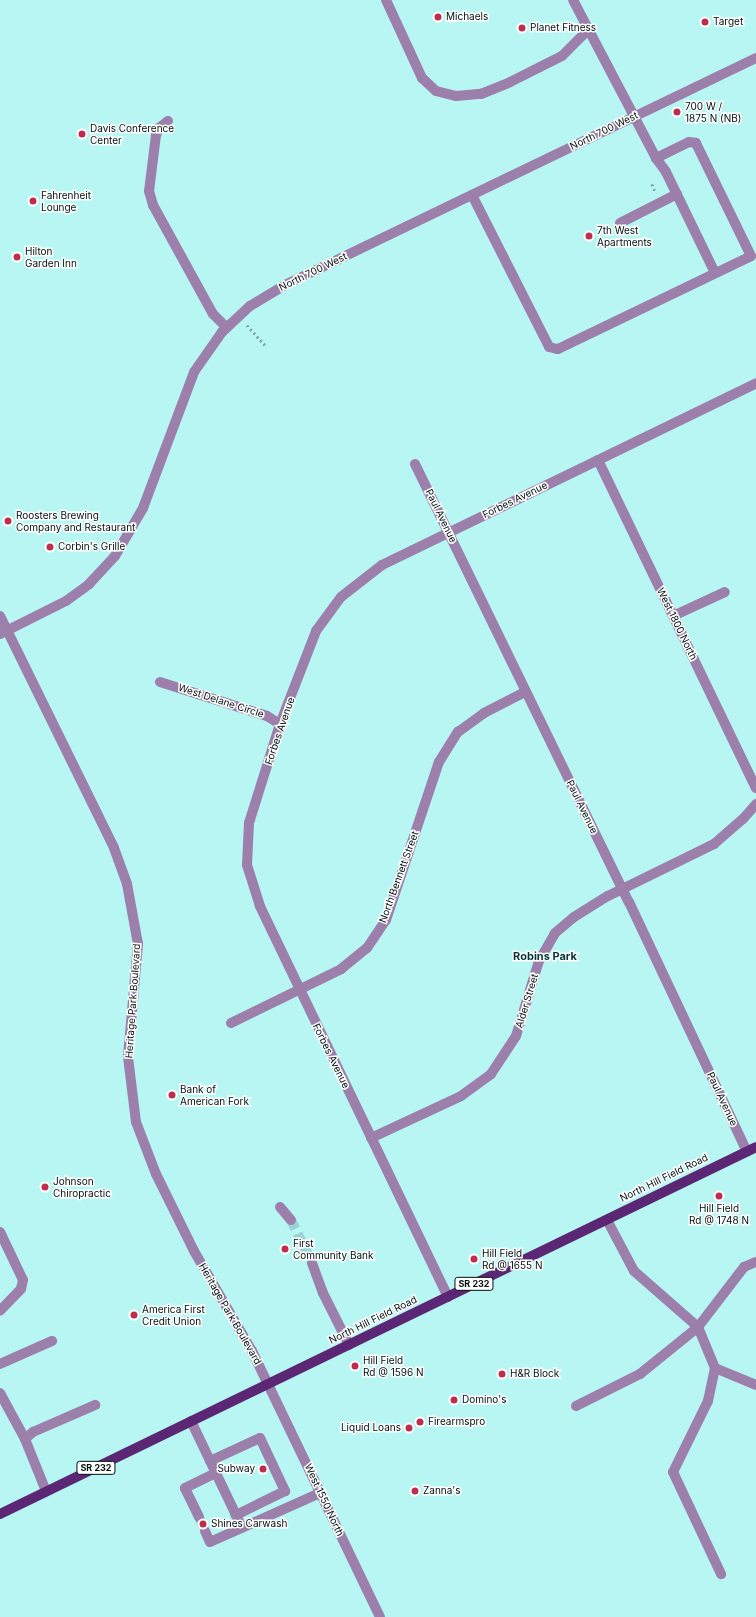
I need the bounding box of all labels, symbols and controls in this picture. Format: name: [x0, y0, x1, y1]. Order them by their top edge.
place label: Michaels: [446, 11, 488, 23]
marker: Michaels: [433, 12, 443, 22]
place label: Target: [713, 16, 743, 28]
marker: Target: [700, 17, 710, 27]
place label: Planet Fitness: [530, 22, 596, 34]
marker: Planet Fitness: [517, 23, 527, 33]
place label: 700 W / 1875 N (NB): [685, 100, 741, 124]
marker: 700 W / 1875 N (NB): [672, 107, 682, 117]
street label: North 700 West: [568, 109, 640, 153]
place label: Davis Conference Center: [90, 122, 174, 146]
marker: Davis Conference Center: [77, 129, 87, 139]
place label: Fahrenheit Lounge: [41, 189, 91, 212]
marker: Fahrenheit Lounge: [28, 196, 38, 206]
place label: 7th West Apartments: [597, 224, 652, 248]
marker: 7th West Apartments: [584, 231, 594, 241]
place label: Hilton Garden Inn: [25, 245, 77, 268]
street label: North 700 West: [277, 250, 349, 294]
marker: Hilton Garden Inn: [12, 252, 22, 262]
street label: Forbes Avenue: [481, 479, 549, 521]
street label: Paul Avenue: [423, 487, 459, 545]
place label: Roosters Brewing Company and Restaurant: [16, 509, 135, 532]
marker: Roosters Brewing Company and Restaurant: [3, 516, 13, 526]
place label: Corbin's Grille: [58, 541, 125, 553]
marker: Corbin's Grille: [45, 542, 55, 552]
street label: West 1800 North: [654, 586, 700, 662]
street label: West Delane Circle: [177, 681, 265, 721]
street label: Forbes Avenue: [263, 696, 297, 766]
street label: Paul Avenue: [564, 778, 600, 836]
street label: North Bennett Street: [377, 829, 421, 925]
street label: Heritage Park Boulevard: [123, 943, 143, 1059]
district label: Robins Park: [513, 949, 577, 963]
street label: Alder Street: [513, 972, 541, 1030]
street label: Forbes Avenue: [310, 1022, 352, 1090]
street label: Paul Avenue: [704, 1070, 740, 1128]
place label: Bank of American Fork: [180, 1083, 249, 1106]
marker: Bank of American Fork: [167, 1090, 177, 1100]
street label: North Hill Field Road: [618, 1151, 710, 1205]
place label: Johnson Chiropractic: [53, 1175, 111, 1198]
marker: Johnson Chiropractic: [40, 1182, 50, 1192]
marker: Hill Field Rd @ 1748 N: [714, 1191, 724, 1201]
place label: Hill Field Rd @ 1748 N: [689, 1202, 749, 1226]
place label: First Community Bank: [293, 1237, 374, 1260]
marker: First Community Bank: [280, 1244, 290, 1254]
place label: Hill Field Rd @ 1655 N: [482, 1247, 542, 1270]
marker: Hill Field Rd @ 1655 N: [469, 1254, 479, 1264]
street label: Heritage Park Boulevard: [196, 1261, 264, 1367]
road number: SR 232: [454, 1277, 494, 1291]
street label: North Hill Field Road: [327, 1293, 419, 1347]
place label: America First Credit Union: [142, 1303, 205, 1326]
marker: America First Credit Union: [129, 1310, 139, 1320]
place label: Hill Field Rd @ 1596 N: [363, 1354, 424, 1378]
marker: Hill Field Rd @ 1596 N: [350, 1361, 360, 1371]
place label: H&R Block: [510, 1368, 559, 1380]
marker: H&R Block: [497, 1369, 507, 1379]
place label: Domino's: [462, 1394, 506, 1406]
marker: Domino's: [449, 1395, 459, 1405]
place label: Firearmspro: [428, 1416, 485, 1428]
marker: Firearmspro: [415, 1417, 425, 1427]
place label: Liquid Loans: [341, 1422, 401, 1434]
marker: Liquid Loans: [404, 1423, 414, 1433]
road number: SR 232: [76, 1461, 116, 1475]
street label: West 1550 North: [302, 1462, 346, 1538]
place label: Subway: [217, 1463, 255, 1475]
marker: Subway: [258, 1464, 268, 1474]
place label: Zanna's: [423, 1485, 461, 1497]
marker: Zanna's: [410, 1486, 420, 1496]
place label: Shines Carwash: [211, 1518, 287, 1530]
marker: Shines Carwash: [198, 1519, 208, 1529]

